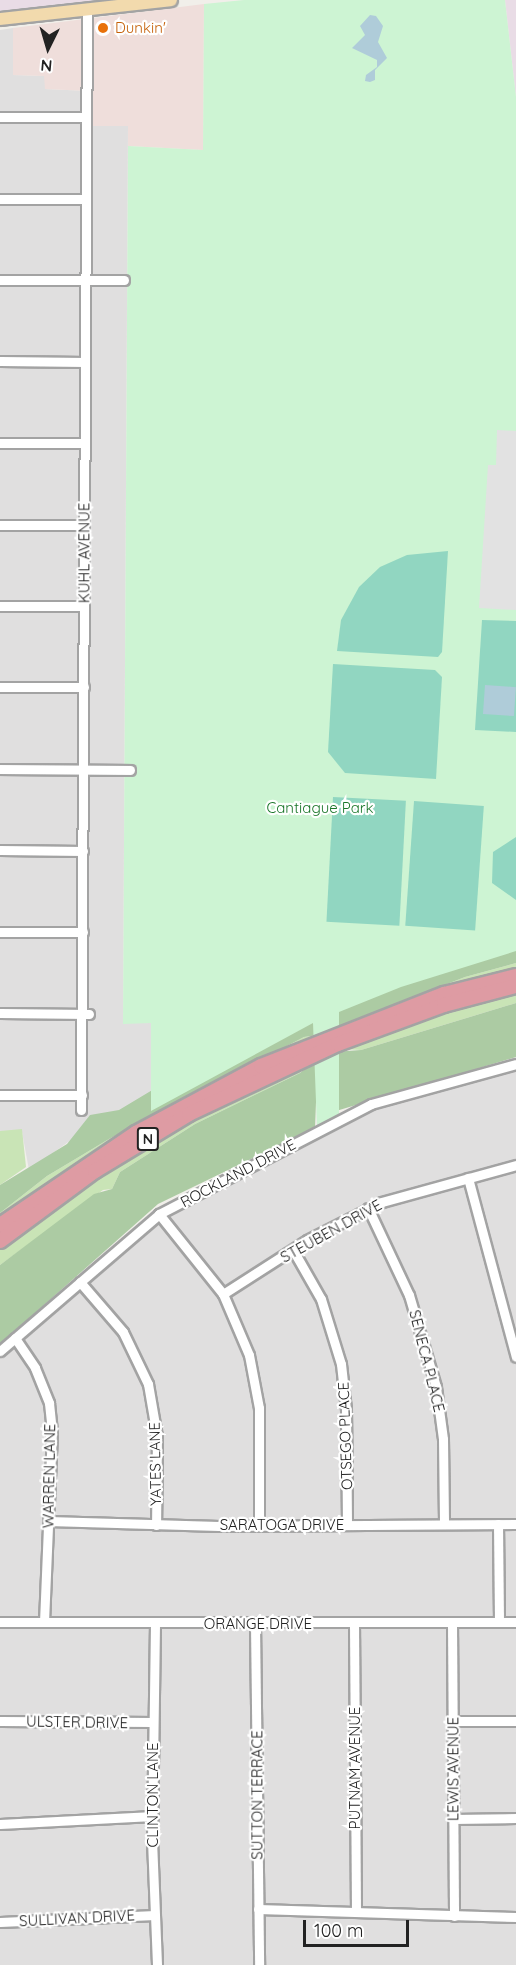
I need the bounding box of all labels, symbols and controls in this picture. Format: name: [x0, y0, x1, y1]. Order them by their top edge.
north arrow: [18, 18, 78, 78]
place label: Dunkin': [115, 19, 166, 37]
marker: Dunkin': [96, 21, 110, 35]
text: N: [40, 55, 53, 76]
street label: KUHL AVENUE: [75, 503, 93, 603]
park label: Cantiague Park: [266, 799, 374, 817]
road number: N: [136, 1128, 160, 1150]
street label: ROCKLAND DRIVE: [177, 1135, 299, 1211]
street label: STEUBEN DRIVE: [277, 1196, 385, 1266]
street label: SENECA PLACE: [406, 1308, 448, 1414]
street label: OTSEGO PLACE: [334, 1382, 356, 1490]
street label: YATES LANE: [145, 1422, 165, 1506]
street label: WARREN LANE: [39, 1424, 59, 1528]
street label: SARATOGA DRIVE: [220, 1516, 344, 1534]
street label: ORANGE DRIVE: [204, 1615, 312, 1633]
street label: PUTNAM AVENUE: [346, 1707, 364, 1829]
street label: ULSTER DRIVE: [26, 1712, 128, 1732]
street label: LEWIS AVENUE: [444, 1717, 462, 1821]
street label: SUTTON TERRACE: [248, 1730, 266, 1860]
street label: CLINTON LANE: [144, 1743, 162, 1847]
street label: SULLIVAN DRIVE: [19, 1906, 135, 1930]
scale bar: [306, 1908, 412, 1946]
text: 100 m: [314, 1919, 363, 1942]

